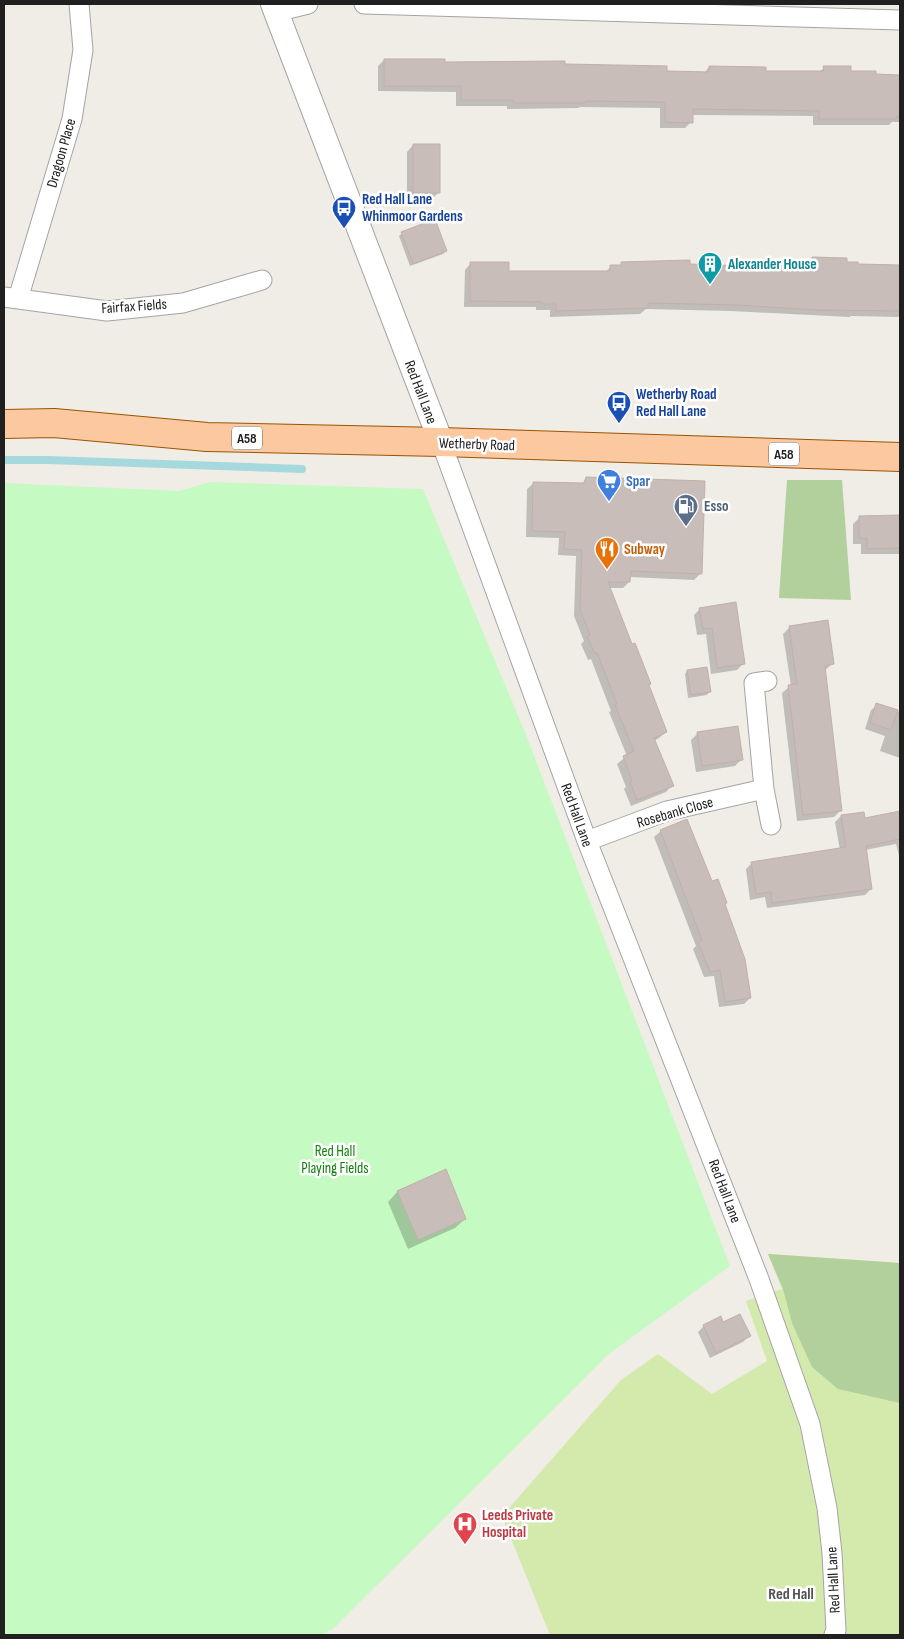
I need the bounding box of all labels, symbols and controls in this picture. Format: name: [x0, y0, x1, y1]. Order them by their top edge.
street label: Dragoon Place: [43, 116, 80, 190]
place label: Red Hall Lane Whinmoor Gardens: [362, 190, 463, 226]
bus stop icon: Red Hall Lane Whinmoor Gardens: [331, 195, 357, 229]
building icon: Alexander House: [697, 251, 723, 285]
place label: Alexander House: [727, 255, 817, 274]
street label: Fairfax Fields: [101, 295, 167, 318]
street label: Red Hall Lane: [400, 358, 441, 427]
place label: Wetherby Road Red Hall Lane: [636, 385, 717, 421]
bus stop icon: Wetherby Road Red Hall Lane: [606, 390, 632, 424]
road number: A58: [232, 426, 262, 449]
street label: Wetherby Road: [439, 434, 515, 455]
road number: A58: [769, 442, 799, 466]
supermarket icon: Spar: [596, 468, 622, 502]
place label: Spar: [626, 472, 650, 491]
fuel station icon: Esso: [673, 493, 699, 527]
place label: Esso: [704, 497, 728, 516]
restaurant icon: Subway: [594, 536, 620, 570]
place label: Subway: [624, 540, 666, 559]
street label: Red Hall Lane: [556, 781, 597, 850]
street label: Rosebank Close: [635, 793, 716, 832]
park label: Red Hall Playing Fields: [301, 1142, 369, 1178]
street label: Red Hall Lane: [704, 1157, 745, 1226]
place label: Leeds Private Hospital: [482, 1506, 553, 1542]
hospital icon: Leeds Private Hospital: [452, 1511, 478, 1545]
street label: Red Hall Lane: [822, 1546, 845, 1614]
district label: Red Hall: [768, 1585, 814, 1604]

